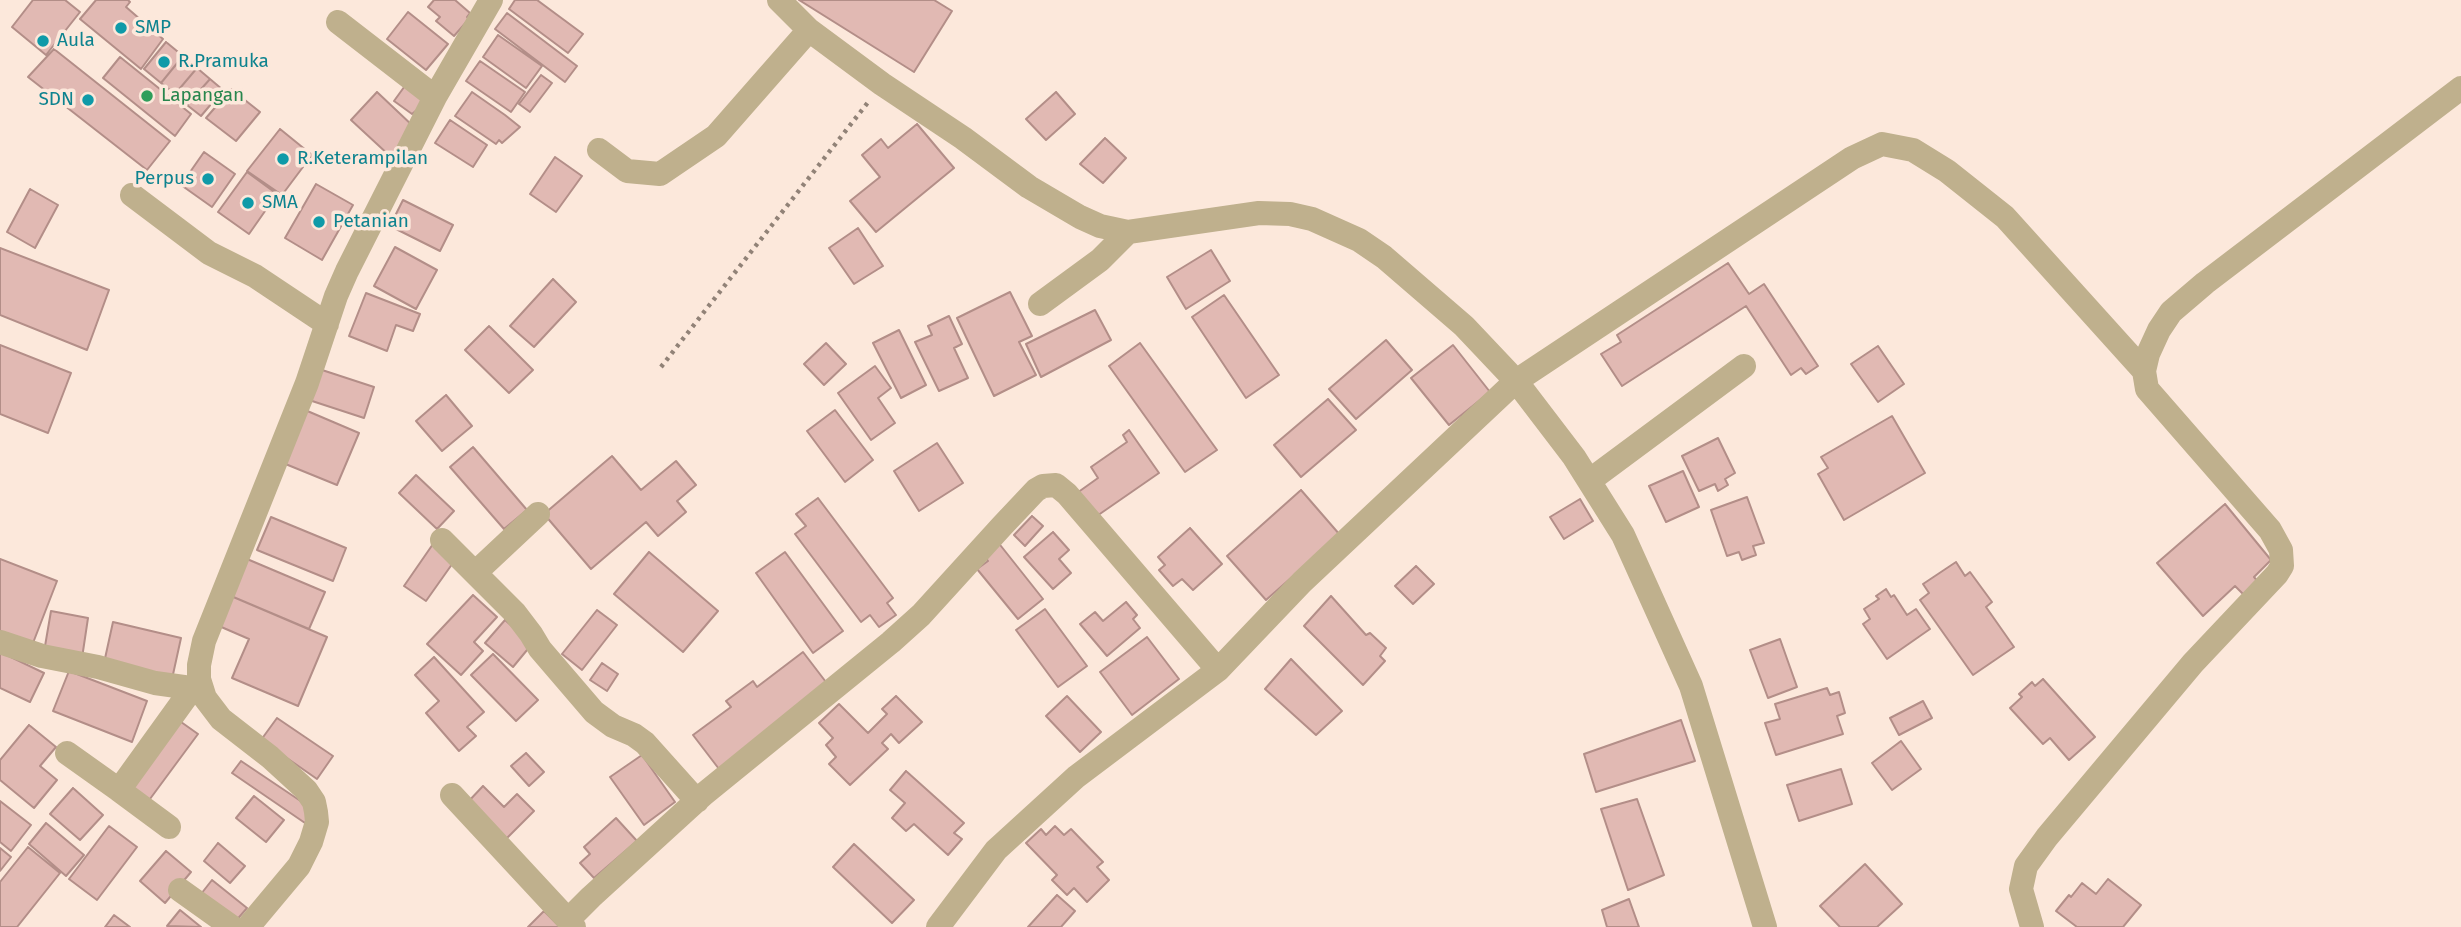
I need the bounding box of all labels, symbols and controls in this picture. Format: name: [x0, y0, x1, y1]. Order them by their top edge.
place label: SMP: [135, 17, 171, 39]
marker: SMP: [113, 20, 129, 36]
place label: Aula: [57, 30, 95, 52]
marker: Aula: [35, 33, 51, 49]
place label: R.Pramuka: [178, 51, 269, 73]
marker: R.Pramuka: [156, 54, 172, 70]
place label: Lapangan: [161, 85, 244, 107]
marker: Lapangan: [139, 88, 155, 104]
place label: SDN: [38, 89, 74, 111]
marker: SDN: [80, 92, 96, 108]
place label: R.Keterampilan: [297, 148, 428, 170]
marker: R.Keterampilan: [275, 151, 291, 167]
place label: Perpus: [135, 168, 194, 190]
marker: Perpus: [200, 171, 216, 187]
place label: SMA: [262, 192, 298, 214]
marker: SMA: [240, 195, 256, 211]
place label: Petanian: [333, 211, 409, 233]
marker: Petanian: [311, 214, 327, 230]

